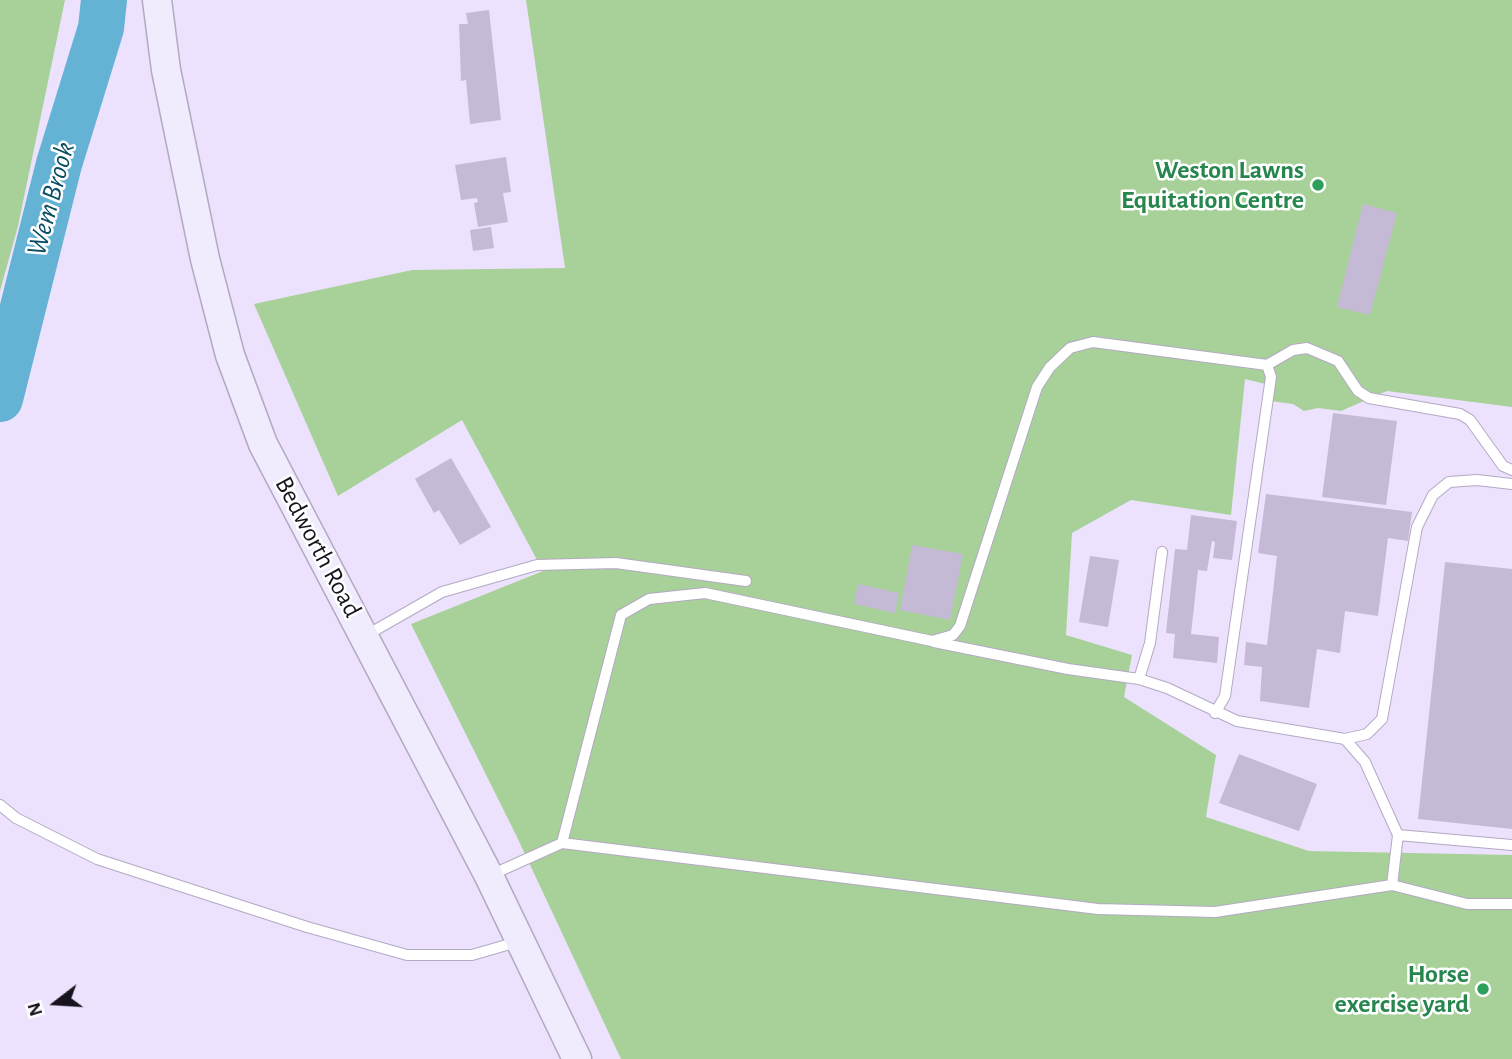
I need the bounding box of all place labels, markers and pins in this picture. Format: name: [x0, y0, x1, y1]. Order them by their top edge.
place label: Weston Lawns Equitation Centre: [1121, 154, 1304, 216]
marker: Weston Lawns Equitation Centre: [1310, 177, 1326, 193]
place label: Horse exercise yard: [1335, 958, 1469, 1020]
marker: Horse exercise yard: [1475, 981, 1491, 997]

